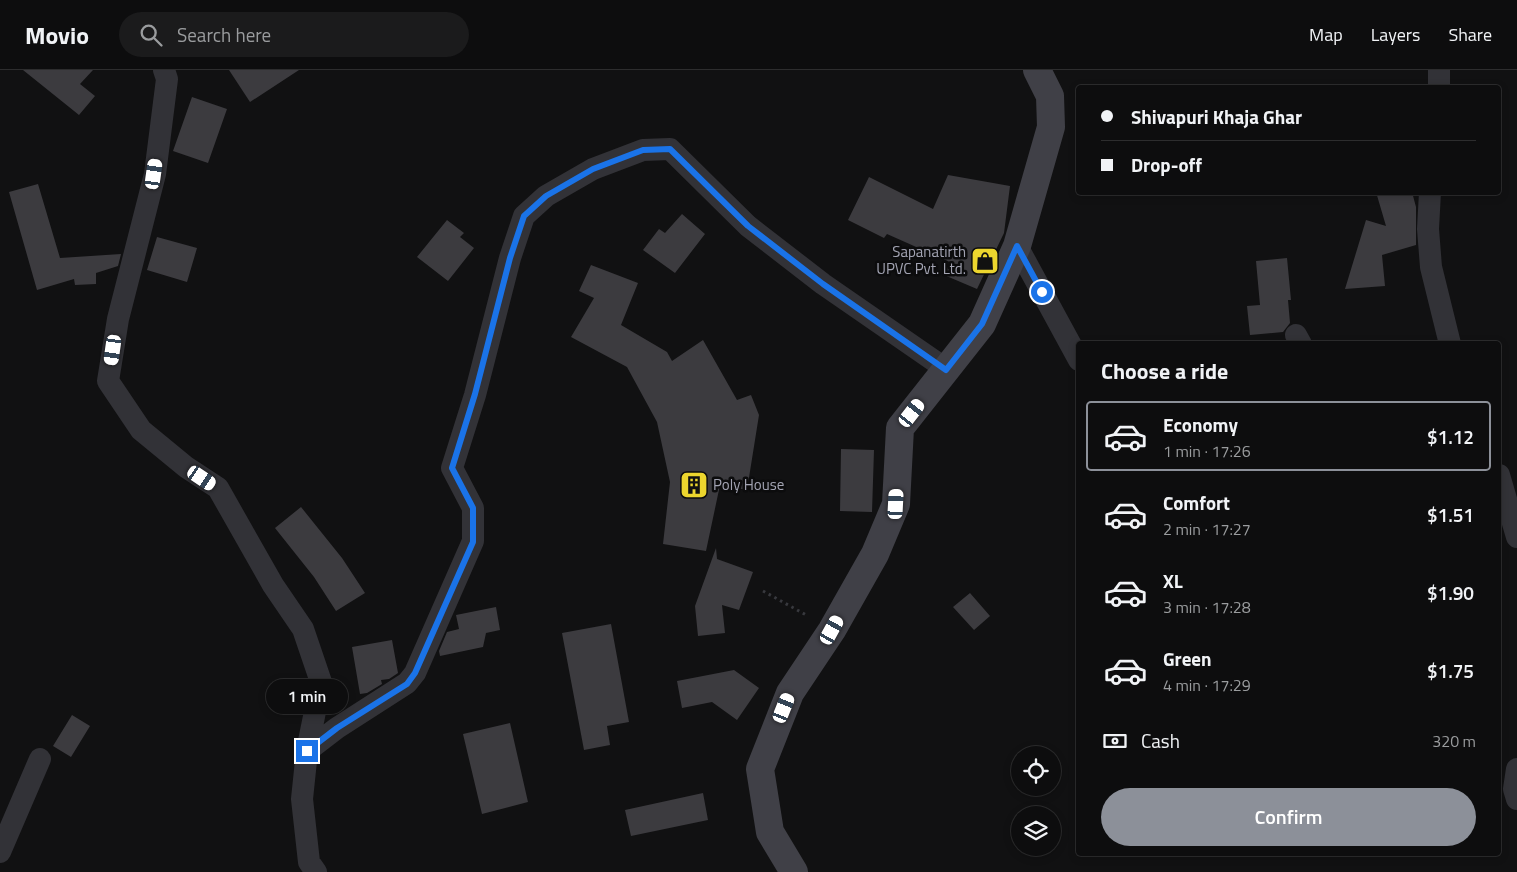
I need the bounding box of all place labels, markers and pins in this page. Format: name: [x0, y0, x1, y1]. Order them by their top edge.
place label: Sapanatirth UPVC Pvt. Ltd.: [876, 240, 966, 280]
shop icon: Sapanatirth UPVC Pvt. Ltd.: [970, 246, 1000, 276]
building icon: Poly House: [679, 470, 709, 500]
place label: Poly House: [713, 473, 784, 496]

